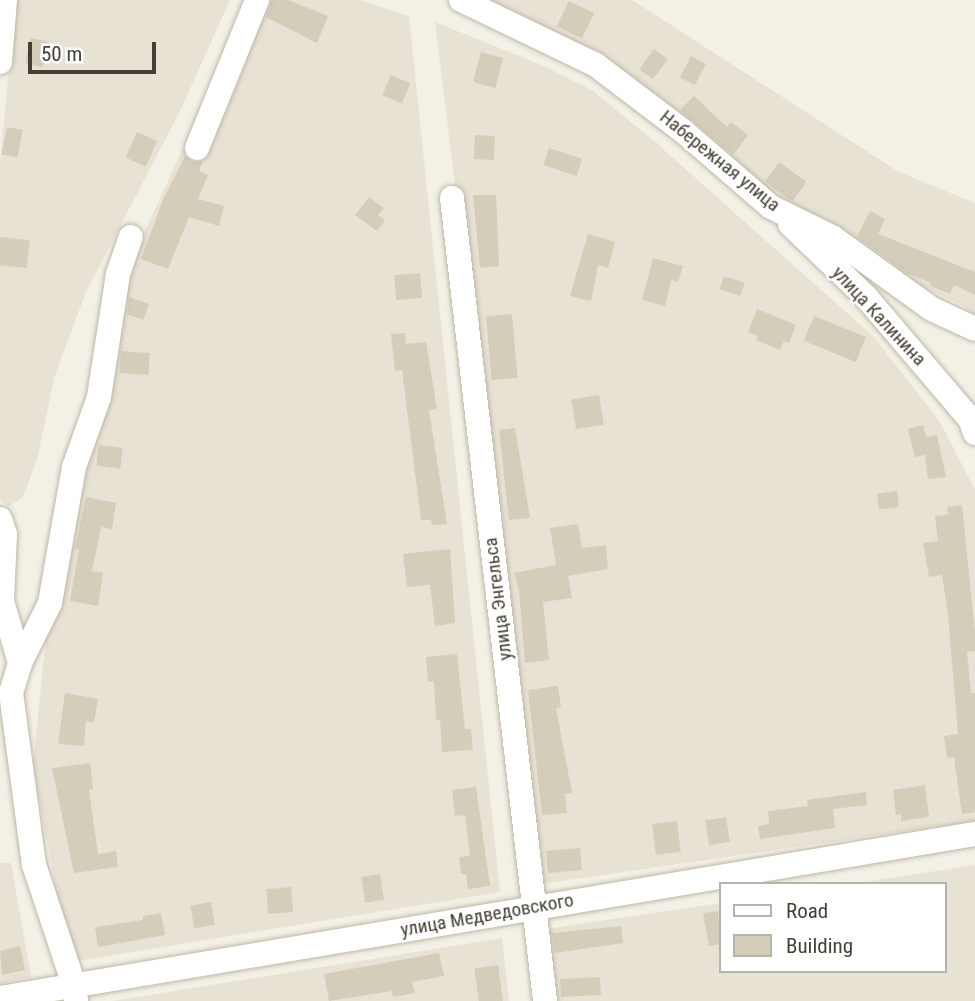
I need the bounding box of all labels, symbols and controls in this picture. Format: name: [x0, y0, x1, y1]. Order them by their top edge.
scale bar: [32, 28, 159, 72]
text: 50 m: [41, 42, 82, 66]
street label: Набережная улица: [655, 106, 785, 216]
street label: улица Калинина: [827, 262, 931, 370]
street label: улица Энгельса: [479, 536, 517, 662]
legend: [720, 882, 947, 973]
street label: улица Медведовского: [399, 889, 575, 941]
text: Road: [786, 899, 828, 923]
text: Building: [786, 934, 853, 958]

